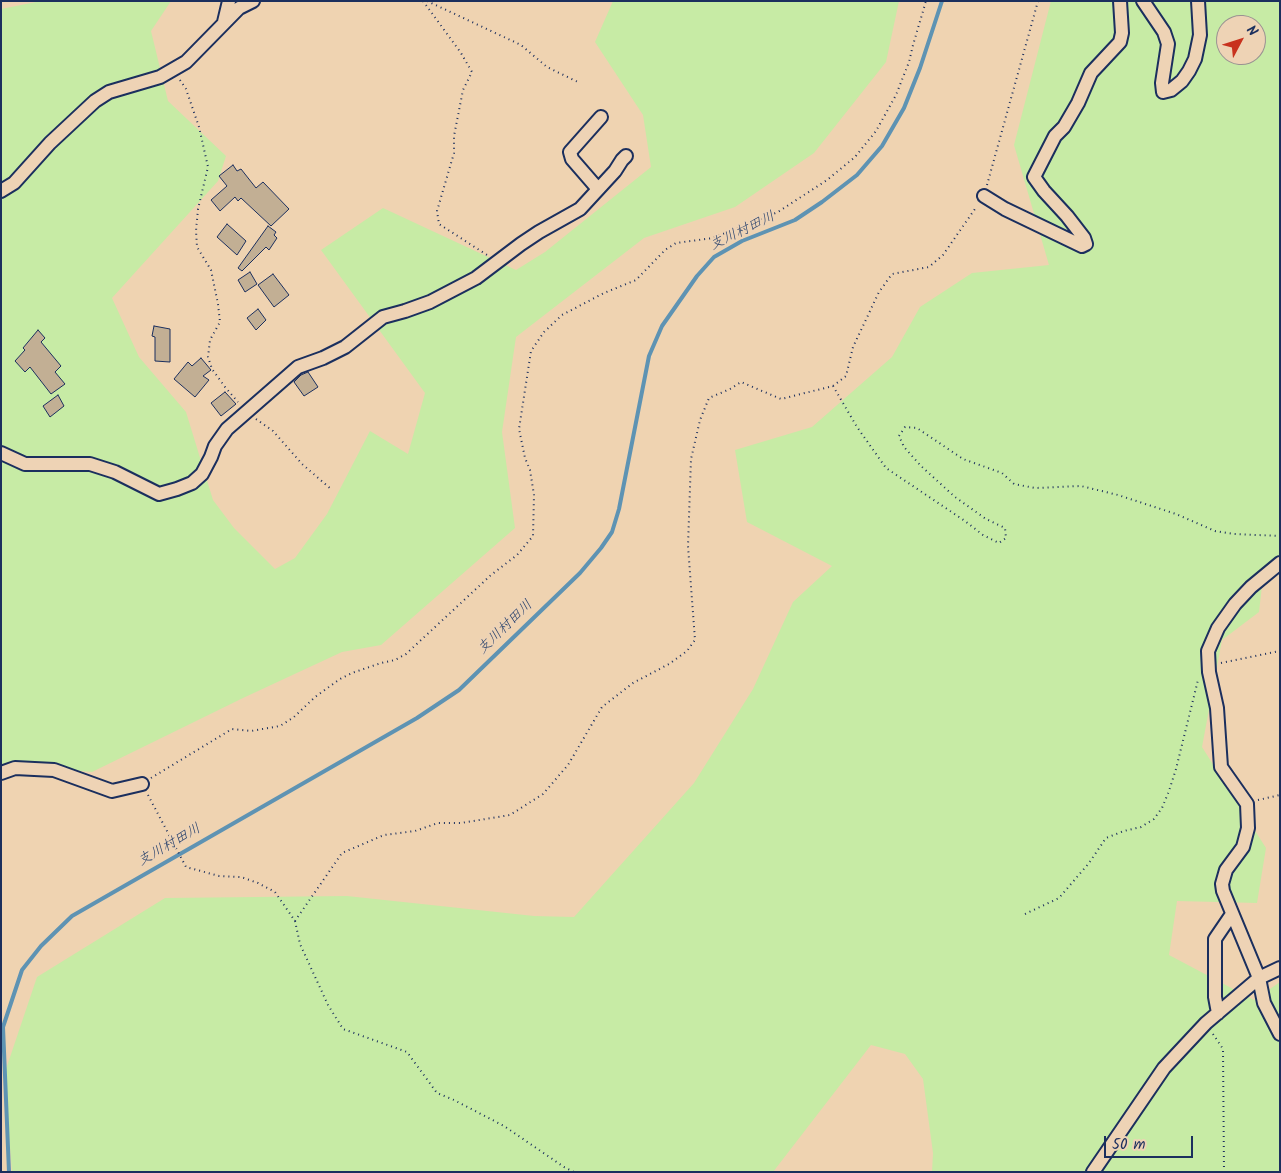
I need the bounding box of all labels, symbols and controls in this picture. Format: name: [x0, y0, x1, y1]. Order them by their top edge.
north arrow: [1216, 15, 1266, 65]
text: N: [1240, 21, 1263, 41]
water label: 支川村田川: [708, 209, 778, 255]
water label: 支川村田川: [475, 598, 537, 658]
water label: 支川村田川: [135, 821, 205, 871]
scale bar: [1106, 1126, 1195, 1158]
text: 50 m: [1112, 1133, 1146, 1157]

